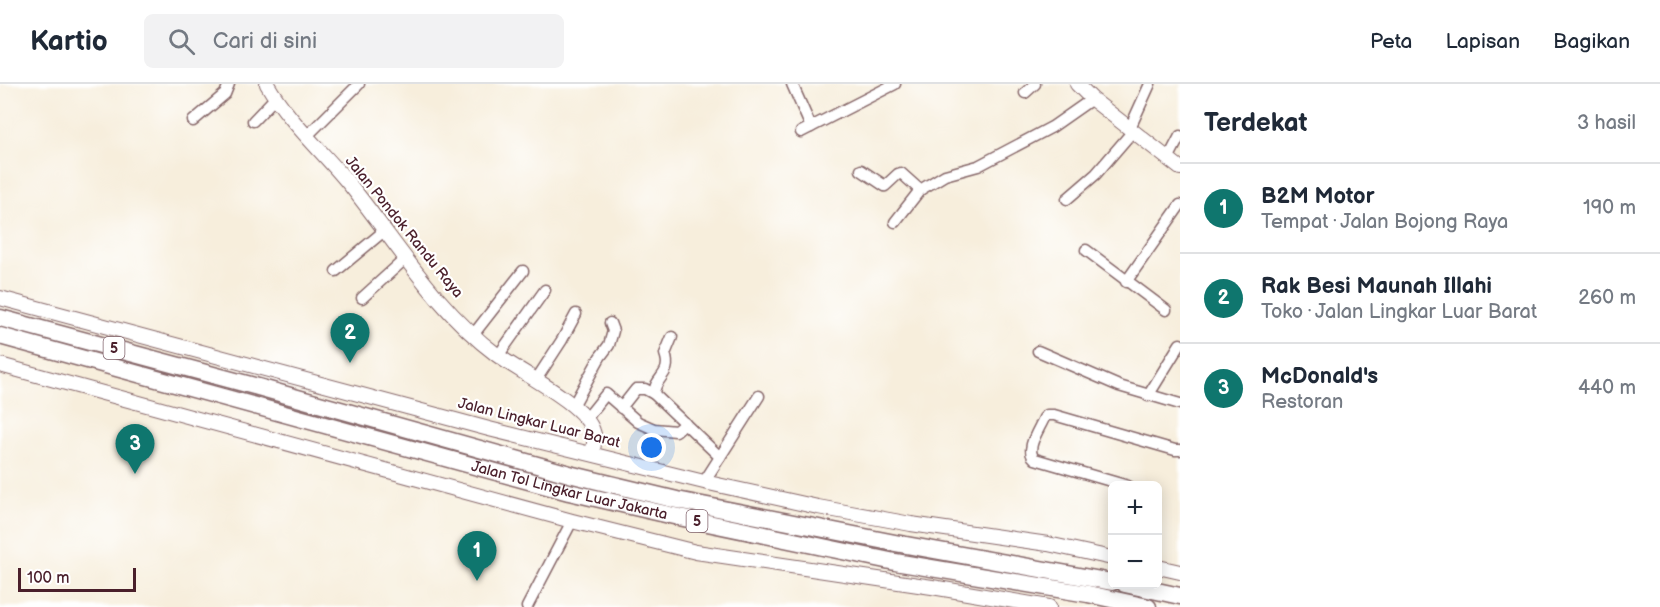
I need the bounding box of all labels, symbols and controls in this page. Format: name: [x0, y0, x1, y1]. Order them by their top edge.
search box: [144, 14, 564, 68]
text: Kartio: [30, 25, 108, 58]
icon: search: [165, 25, 198, 58]
text: Cari di sini: [213, 28, 317, 55]
text: Peta: [1370, 29, 1412, 54]
text: Lapisan: [1445, 29, 1520, 54]
text: Bagikan: [1553, 29, 1630, 54]
text: Terdekat: [1204, 108, 1307, 139]
text: 3 hasil: [1577, 111, 1636, 135]
street label: Jalan Pondok Randu Raya: [341, 152, 467, 302]
text: B2M Motor: [1261, 183, 1374, 210]
text: 1: [1219, 196, 1228, 220]
text: 190 m: [1583, 196, 1636, 220]
text: Tempat · Jalan Bojong Raya: [1261, 210, 1508, 234]
text: Rak Besi Maunah Illahi: [1261, 273, 1492, 300]
text: 2: [1218, 286, 1229, 310]
text: 260 m: [1578, 286, 1636, 310]
text: Toko · Jalan Lingkar Luar Barat: [1261, 300, 1537, 324]
pin: 2: [330, 314, 370, 363]
road number: 5: [104, 337, 124, 359]
text: McDonald's: [1261, 363, 1378, 390]
text: 3: [1218, 376, 1229, 400]
text: 440 m: [1578, 376, 1636, 400]
text: Restoran: [1261, 390, 1343, 414]
street label: Jalan Lingkar Luar Barat: [456, 394, 622, 452]
pin: 3: [116, 424, 154, 474]
your location: [637, 433, 666, 462]
street label: Jalan Tol Lingkar Luar Jakarta: [469, 456, 669, 524]
map controls: [1108, 481, 1162, 589]
button: +: [1108, 481, 1162, 535]
road number: 5: [686, 510, 708, 532]
pin: 1: [458, 532, 496, 581]
button: −: [1108, 535, 1162, 589]
scale bar: [18, 565, 136, 592]
text: 100 m: [27, 569, 70, 588]

